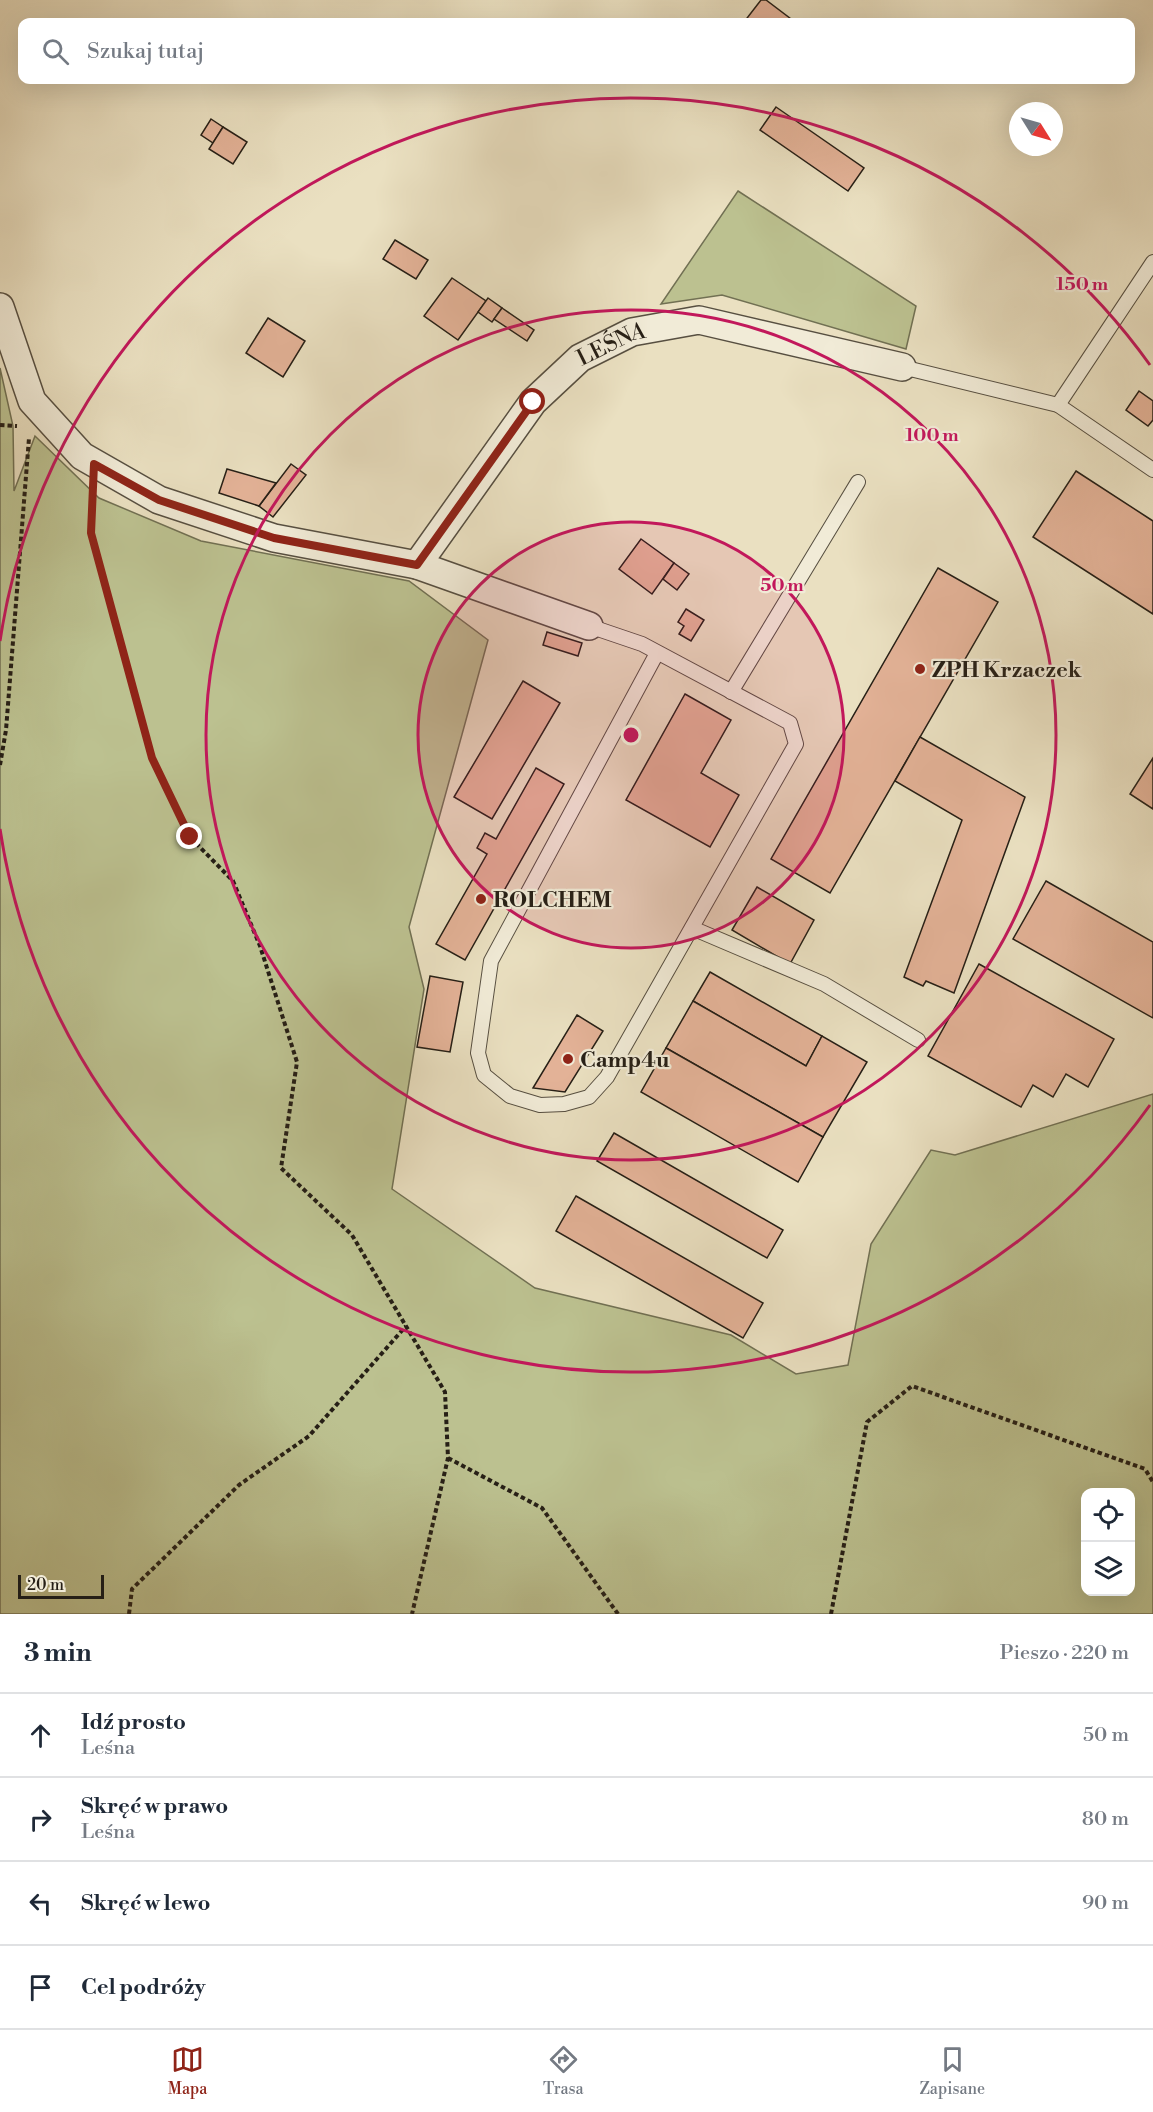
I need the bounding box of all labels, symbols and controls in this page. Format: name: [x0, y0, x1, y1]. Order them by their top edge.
search box: [18, 18, 1135, 84]
icon: search: [39, 35, 72, 68]
text: Szukaj tutaj: [87, 38, 204, 65]
north arrow: [1009, 102, 1063, 156]
text: 150 m: [1056, 273, 1109, 296]
street label: LEŚNA: [572, 318, 649, 372]
route start: [519, 388, 545, 414]
text: 100 m: [905, 424, 959, 447]
text: 50 m: [760, 574, 804, 597]
place label: ZPH Krzaczek: [932, 657, 1082, 684]
marker: ZPH Krzaczek: [913, 662, 927, 676]
centre of rings: [621, 725, 641, 745]
route end: [176, 823, 202, 849]
place label: ROLCHEM: [493, 887, 612, 914]
marker: ROLCHEM: [474, 892, 488, 906]
place label: Camp4u: [580, 1047, 670, 1074]
marker: Camp4u: [561, 1052, 575, 1066]
map controls: [1081, 1488, 1135, 1596]
button: locate: [1081, 1488, 1135, 1542]
button: layers: [1081, 1542, 1135, 1596]
scale bar: [18, 1572, 104, 1600]
text: 20 m: [27, 1575, 64, 1595]
text: 3 min: [24, 1637, 92, 1669]
text: Pieszo · 220 m: [1000, 1641, 1129, 1666]
text: Idź prosto: [81, 1709, 186, 1736]
icon: ahead: [24, 1719, 57, 1752]
text: 50 m: [1083, 1723, 1129, 1748]
text: Leśna: [81, 1736, 135, 1761]
text: Skręć w prawo: [81, 1793, 228, 1820]
icon: right: [24, 1803, 57, 1836]
text: 80 m: [1082, 1807, 1129, 1832]
text: Leśna: [81, 1820, 135, 1845]
icon: left: [24, 1887, 57, 1920]
text: Skręć w lewo: [81, 1890, 210, 1917]
text: 90 m: [1082, 1891, 1129, 1916]
icon: arrive: [24, 1971, 57, 2004]
text: Cel podróży: [81, 1974, 205, 2001]
tab: Mapa: [168, 2043, 207, 2099]
tab: Trasa: [543, 2043, 584, 2099]
tab: Zapisane: [919, 2043, 985, 2099]

